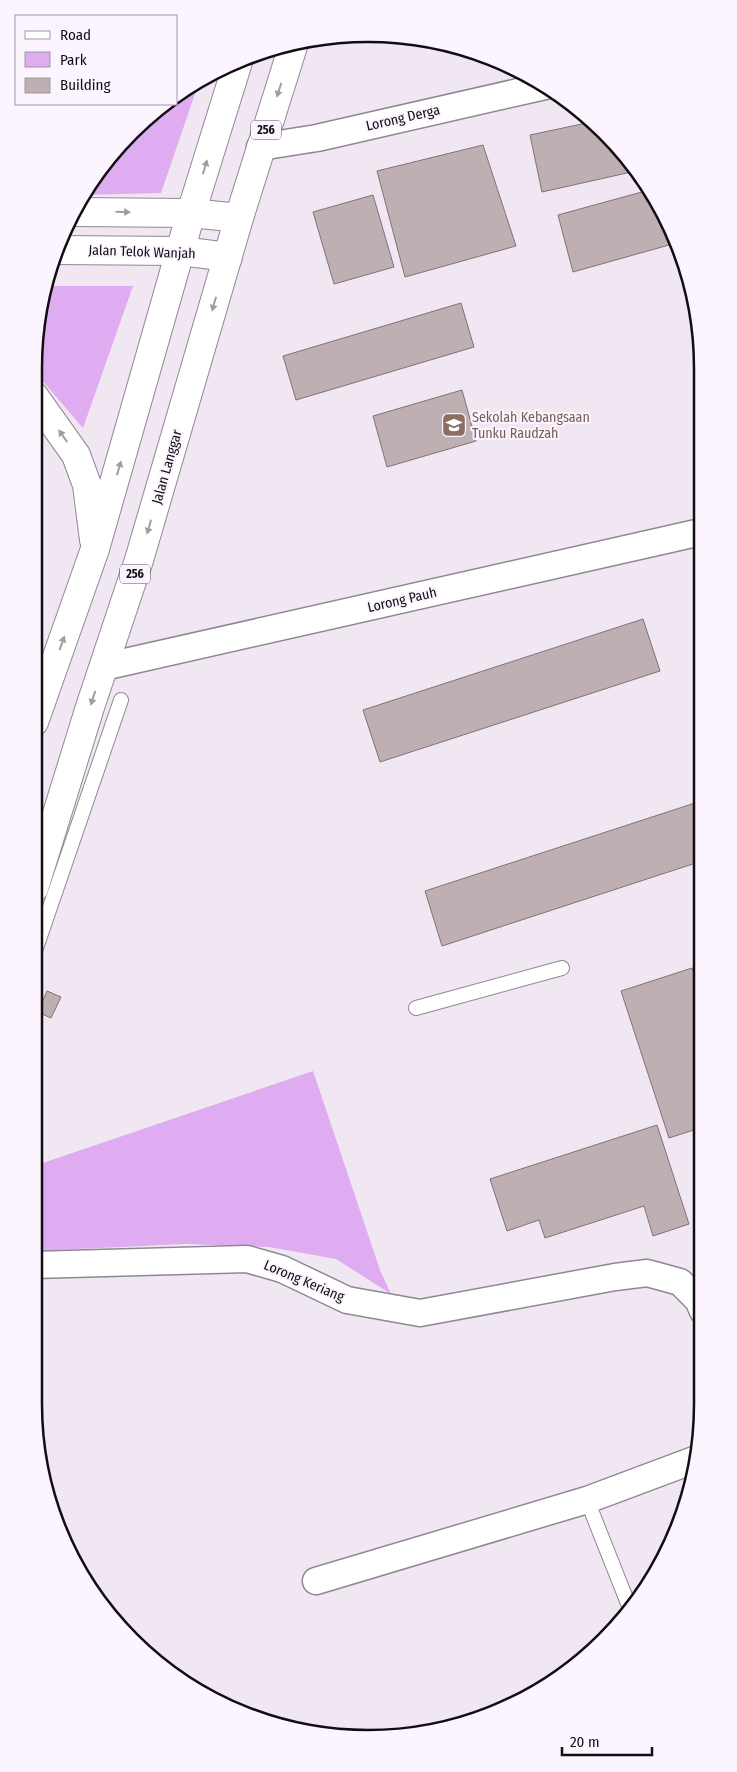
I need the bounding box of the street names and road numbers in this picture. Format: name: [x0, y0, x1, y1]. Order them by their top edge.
street label: Lorong Derga: [364, 101, 442, 135]
road number: 256: [251, 120, 281, 140]
street label: Jalan Telok Wanjah: [88, 242, 196, 262]
street label: Jalan Langgar: [148, 428, 186, 506]
road number: 256: [120, 564, 150, 584]
street label: Lorong Pauh: [366, 584, 438, 616]
street label: Lorong Keriang: [261, 1256, 347, 1306]

